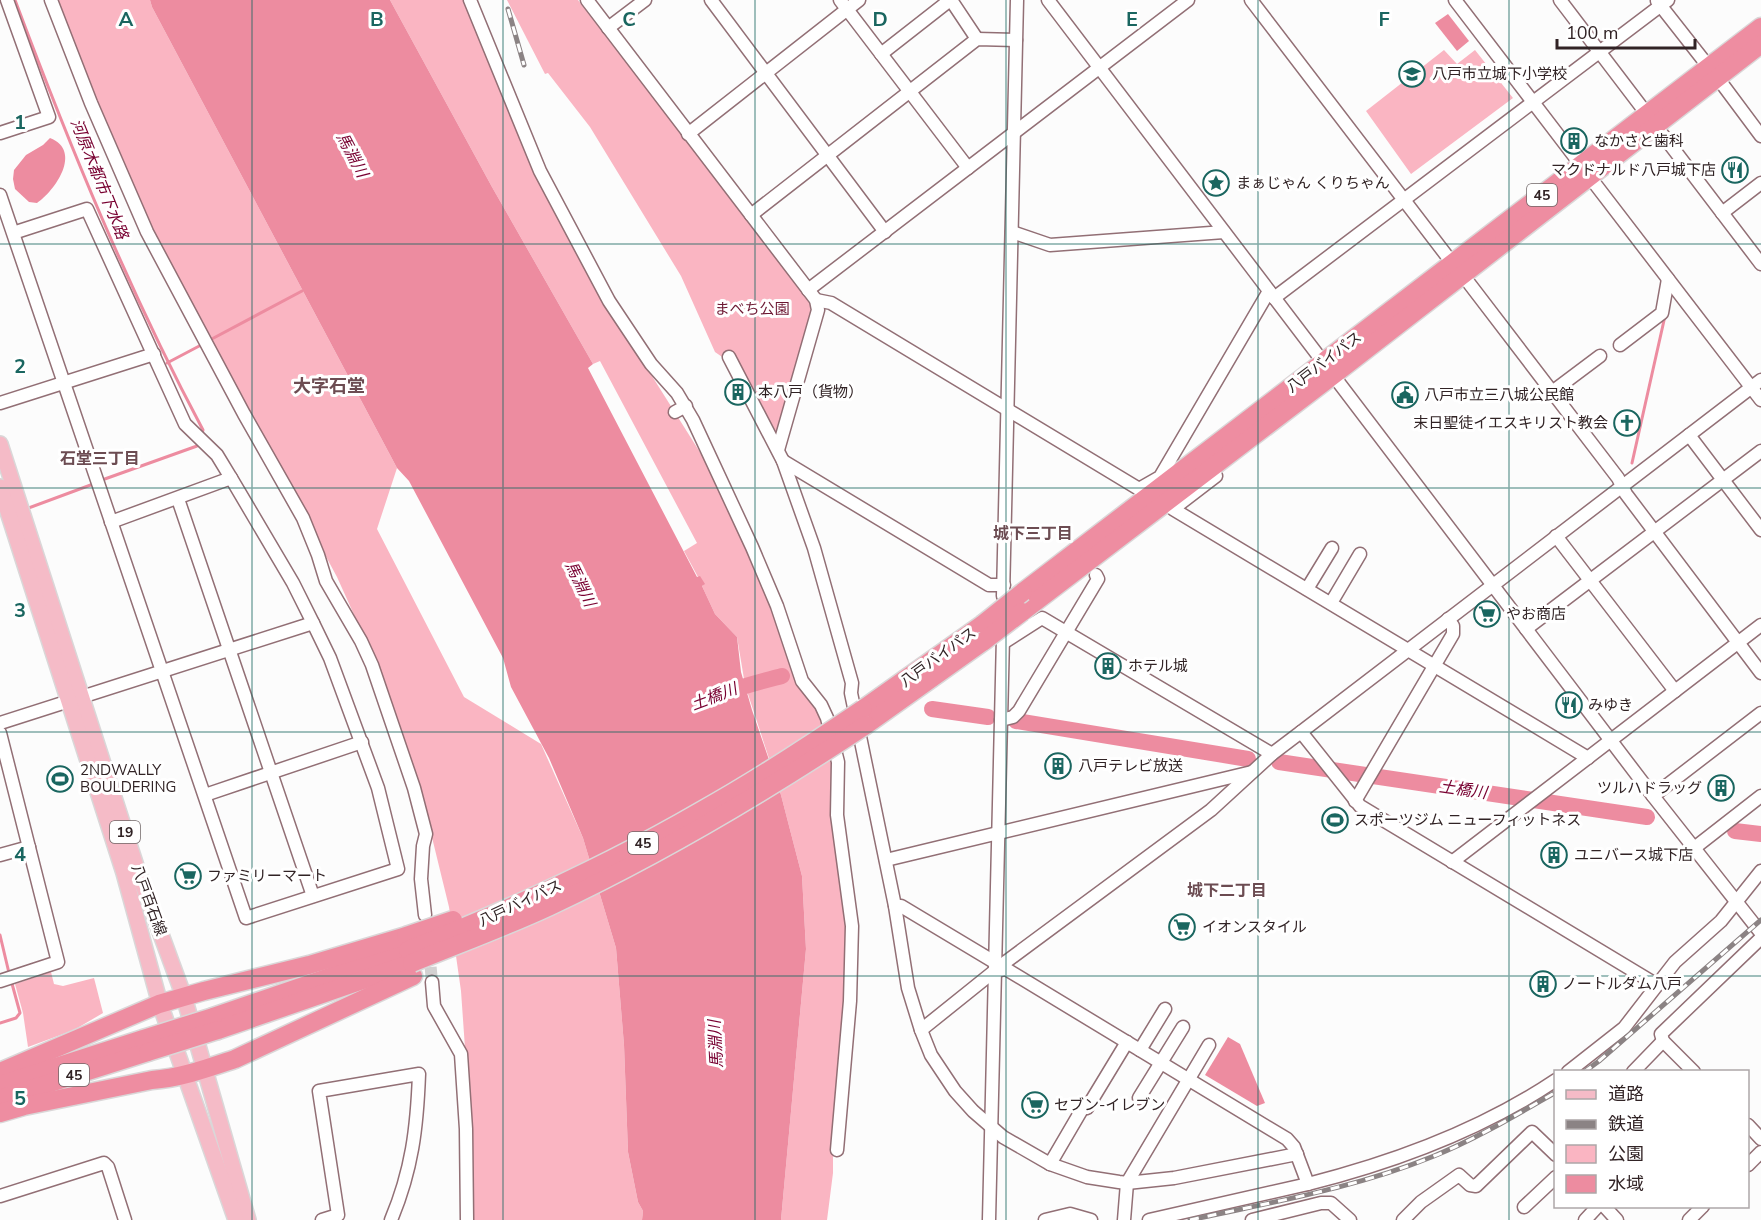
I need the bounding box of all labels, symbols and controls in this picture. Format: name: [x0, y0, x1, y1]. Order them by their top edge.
text: A: [119, 6, 134, 33]
text: B: [370, 6, 384, 33]
text: C: [622, 6, 636, 33]
text: D: [872, 6, 888, 33]
text: E: [1126, 6, 1138, 33]
text: F: [1378, 6, 1390, 33]
scale bar: [1557, 12, 1695, 50]
text: 100 m: [1566, 21, 1618, 45]
school or university icon: 八戸市立城下小学校: [1397, 59, 1427, 89]
place label: 八戸市立城下小学校: [1432, 64, 1567, 84]
text: 1: [14, 109, 26, 136]
water label: 河原木都市下水路: [65, 116, 134, 244]
building icon: なかさと歯科: [1559, 126, 1589, 156]
water label: 馬淵川: [331, 129, 374, 183]
place label: なかさと歯科: [1594, 131, 1684, 151]
restaurant icon: マクドナルド八戸城下店: [1720, 155, 1750, 185]
place label: マクドナルド八戸城下店: [1551, 160, 1716, 180]
place icon: まぁじゃん くりちゃん: [1201, 168, 1231, 198]
place label: まぁじゃん くりちゃん: [1236, 173, 1390, 193]
road number: 45: [1527, 184, 1557, 206]
park label: まべち公園: [714, 299, 790, 319]
street label: 八戸バイパス: [1282, 327, 1366, 397]
text: 2: [14, 353, 26, 380]
district label: 大字石堂: [293, 374, 365, 398]
building icon: 本八戸（貨物）: [723, 377, 753, 407]
public building icon: 八戸市立三八城公民館: [1390, 380, 1420, 410]
place label: 本八戸（貨物）: [758, 382, 863, 402]
place label: 八戸市立三八城公民館: [1424, 385, 1574, 405]
church icon: 末日聖徒イエスキリスト教会: [1612, 408, 1642, 438]
place label: 末日聖徒イエスキリスト教会: [1413, 413, 1608, 433]
district label: 石堂三丁目: [60, 448, 140, 470]
district label: 城下三丁目: [993, 523, 1073, 545]
water label: 馬淵川: [560, 558, 601, 612]
text: 3: [14, 597, 26, 624]
supermarket icon: やお商店: [1472, 599, 1502, 629]
place label: やお商店: [1506, 604, 1566, 624]
street label: 八戸バイパス: [896, 623, 980, 691]
building icon: ホテル城: [1093, 651, 1123, 681]
place label: ホテル城: [1128, 656, 1188, 676]
water label: 土橋川: [688, 677, 742, 716]
restaurant icon: みゆき: [1554, 690, 1584, 720]
place label: みゆき: [1588, 695, 1633, 715]
building icon: 八戸テレビ放送: [1043, 751, 1073, 781]
place label: 八戸テレビ放送: [1078, 756, 1183, 776]
place label: 2NDWALLY BOULDERING: [80, 760, 176, 797]
sports icon: 2NDWALLY BOULDERING: [45, 764, 75, 794]
building icon: ツルハドラッグ: [1706, 773, 1736, 803]
water label: 土橋川: [1438, 776, 1490, 805]
place label: ツルハドラッグ: [1597, 778, 1702, 798]
sports icon: スポーツジム ニューフィットネス: [1320, 805, 1350, 835]
place label: スポーツジム ニューフィットネス: [1354, 810, 1581, 830]
road number: 19: [110, 821, 140, 843]
road number: 45: [628, 832, 658, 854]
building icon: ユニバース城下店: [1539, 840, 1569, 870]
text: 4: [14, 841, 26, 868]
place label: ユニバース城下店: [1574, 845, 1693, 865]
street label: 八戸百石線: [127, 861, 171, 939]
supermarket icon: ファミリーマート: [173, 861, 203, 891]
place label: ファミリーマート: [207, 866, 327, 886]
street label: 八戸バイパス: [475, 875, 565, 931]
district label: 城下二丁目: [1187, 880, 1267, 902]
supermarket icon: イオンスタイル: [1167, 912, 1197, 942]
place label: イオンスタイル: [1202, 917, 1307, 937]
building icon: ノートルダム八戸: [1528, 969, 1558, 999]
place label: ノートルダム八戸: [1562, 974, 1682, 994]
water label: 馬淵川: [704, 1017, 728, 1069]
road number: 45: [59, 1064, 89, 1086]
legend: [1554, 1070, 1749, 1208]
text: 道路: [1608, 1082, 1644, 1106]
text: 5: [14, 1085, 26, 1112]
supermarket icon: セブン-イレブン: [1020, 1090, 1050, 1120]
place label: セブン-イレブン: [1054, 1095, 1165, 1115]
text: 鉄道: [1608, 1112, 1644, 1136]
text: 公園: [1608, 1142, 1644, 1166]
text: 水域: [1608, 1172, 1644, 1196]

